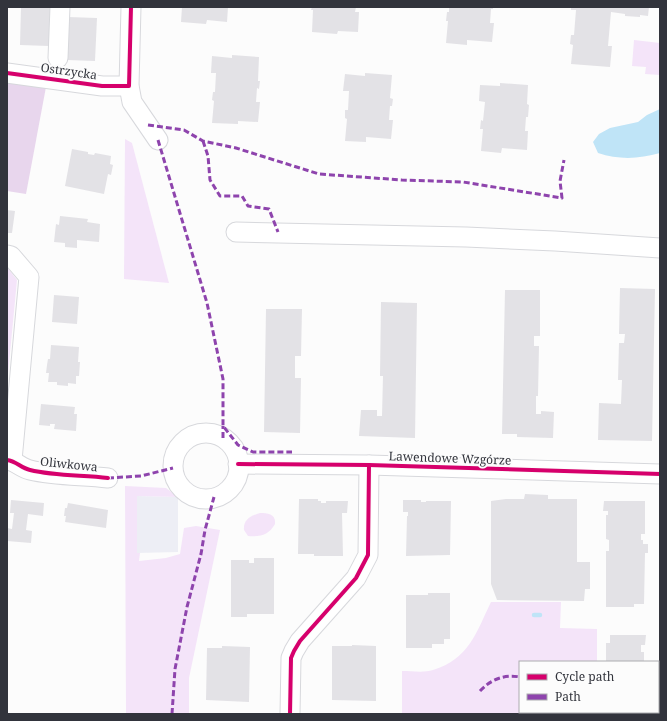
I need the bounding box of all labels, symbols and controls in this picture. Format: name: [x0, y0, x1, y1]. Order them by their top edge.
street label: Ostrzycka: [40, 59, 99, 83]
street label: Lawendowe Wzgórze: [388, 447, 512, 469]
street label: Oliwkowa: [39, 453, 99, 475]
legend: [519, 661, 659, 713]
text: Cycle path: [555, 668, 615, 685]
text: Path: [555, 688, 581, 705]

